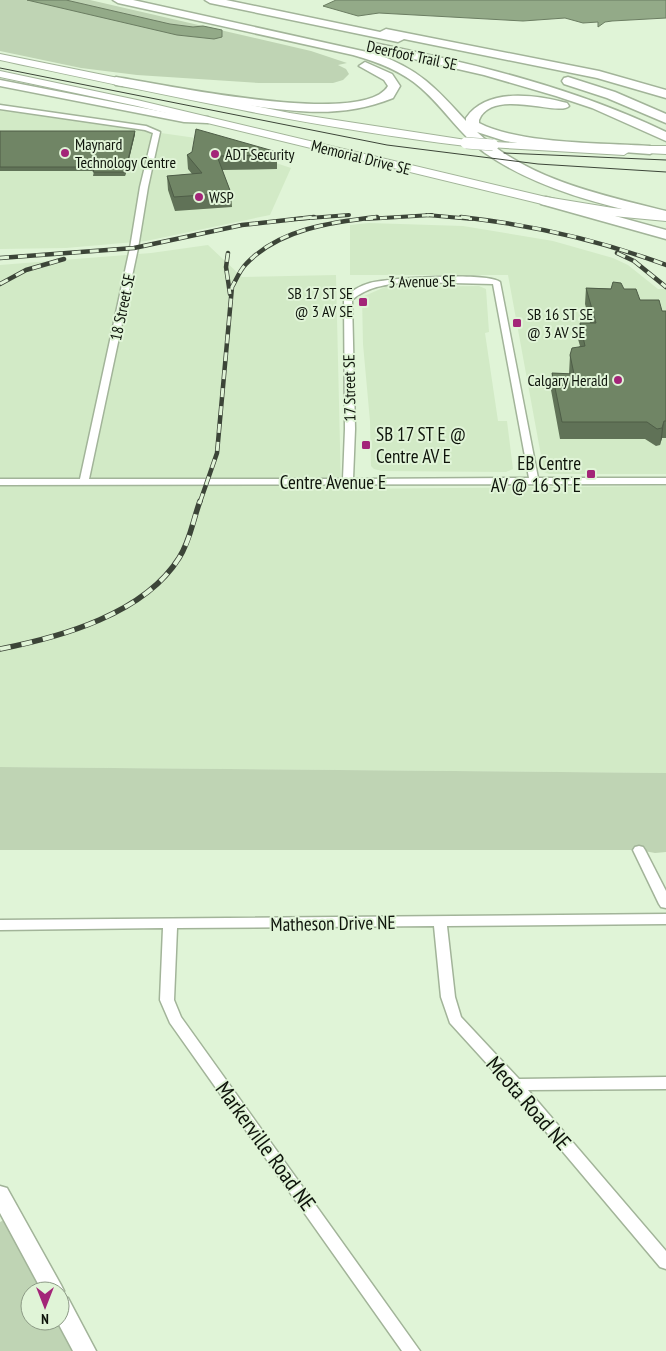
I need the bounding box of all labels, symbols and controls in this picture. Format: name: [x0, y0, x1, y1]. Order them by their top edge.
street label: Deerfoot Trail SE: [365, 36, 459, 74]
place label: Maynard Technology Centre: [75, 134, 176, 172]
street label: Memorial Drive SE: [309, 135, 413, 179]
place label: ADT Security: [225, 144, 295, 164]
marker: Maynard Technology Centre: [59, 147, 71, 159]
marker: ADT Security: [209, 148, 221, 160]
place label: WSP: [209, 187, 234, 207]
marker: WSP: [193, 191, 205, 203]
street label: 3 Avenue SE: [388, 270, 456, 292]
street label: 18 Street SE: [105, 272, 139, 342]
place label: SB 17 ST SE @ 3 AV SE: [288, 283, 353, 321]
marker: SB 17 ST SE @ 3 AV SE: [357, 296, 369, 308]
place label: SB 16 ST SE @ 3 AV SE: [527, 304, 593, 342]
marker: SB 16 ST SE @ 3 AV SE: [511, 317, 523, 329]
street label: 17 Street SE: [338, 354, 360, 422]
place label: Calgary Herald: [527, 370, 608, 390]
marker: Calgary Herald: [612, 374, 624, 386]
place label: SB 17 ST E @ Centre AV E: [376, 422, 466, 468]
marker: SB 17 ST E @ Centre AV E: [360, 439, 372, 451]
place label: EB Centre AV @ 16 ST E: [491, 451, 581, 497]
marker: EB Centre AV @ 16 ST E: [585, 468, 597, 480]
street label: Centre Avenue E: [280, 470, 386, 494]
street label: Matheson Drive NE: [270, 910, 396, 936]
street label: Meota Road NE: [481, 1050, 577, 1156]
street label: Markerville Road NE: [210, 1076, 322, 1216]
north arrow: [20, 1281, 70, 1331]
text: N: [41, 1310, 49, 1328]

